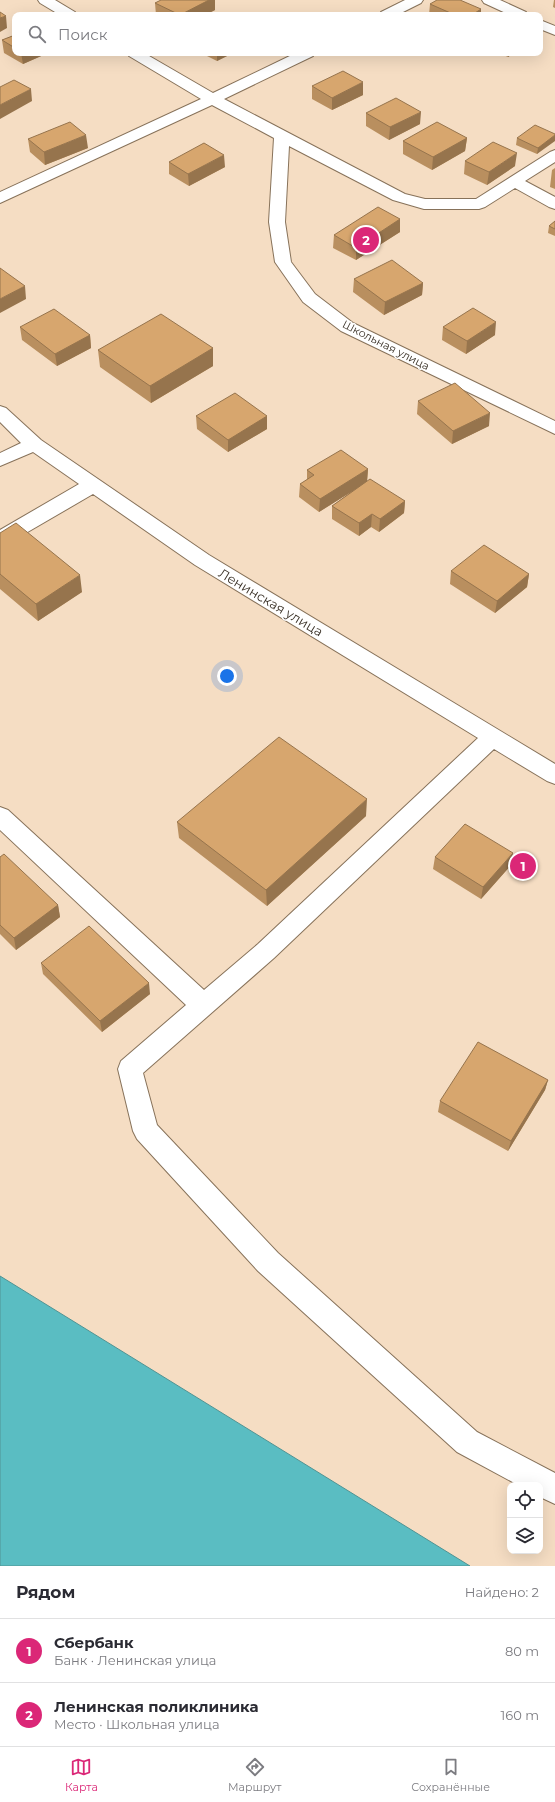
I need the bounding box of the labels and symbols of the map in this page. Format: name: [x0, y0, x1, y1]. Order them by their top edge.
pin: 2: [353, 225, 379, 255]
street label: Школьная улица: [340, 317, 432, 373]
street label: Ленинская улица: [216, 565, 326, 639]
your location: [217, 666, 237, 686]
pin: 1: [510, 851, 536, 881]

